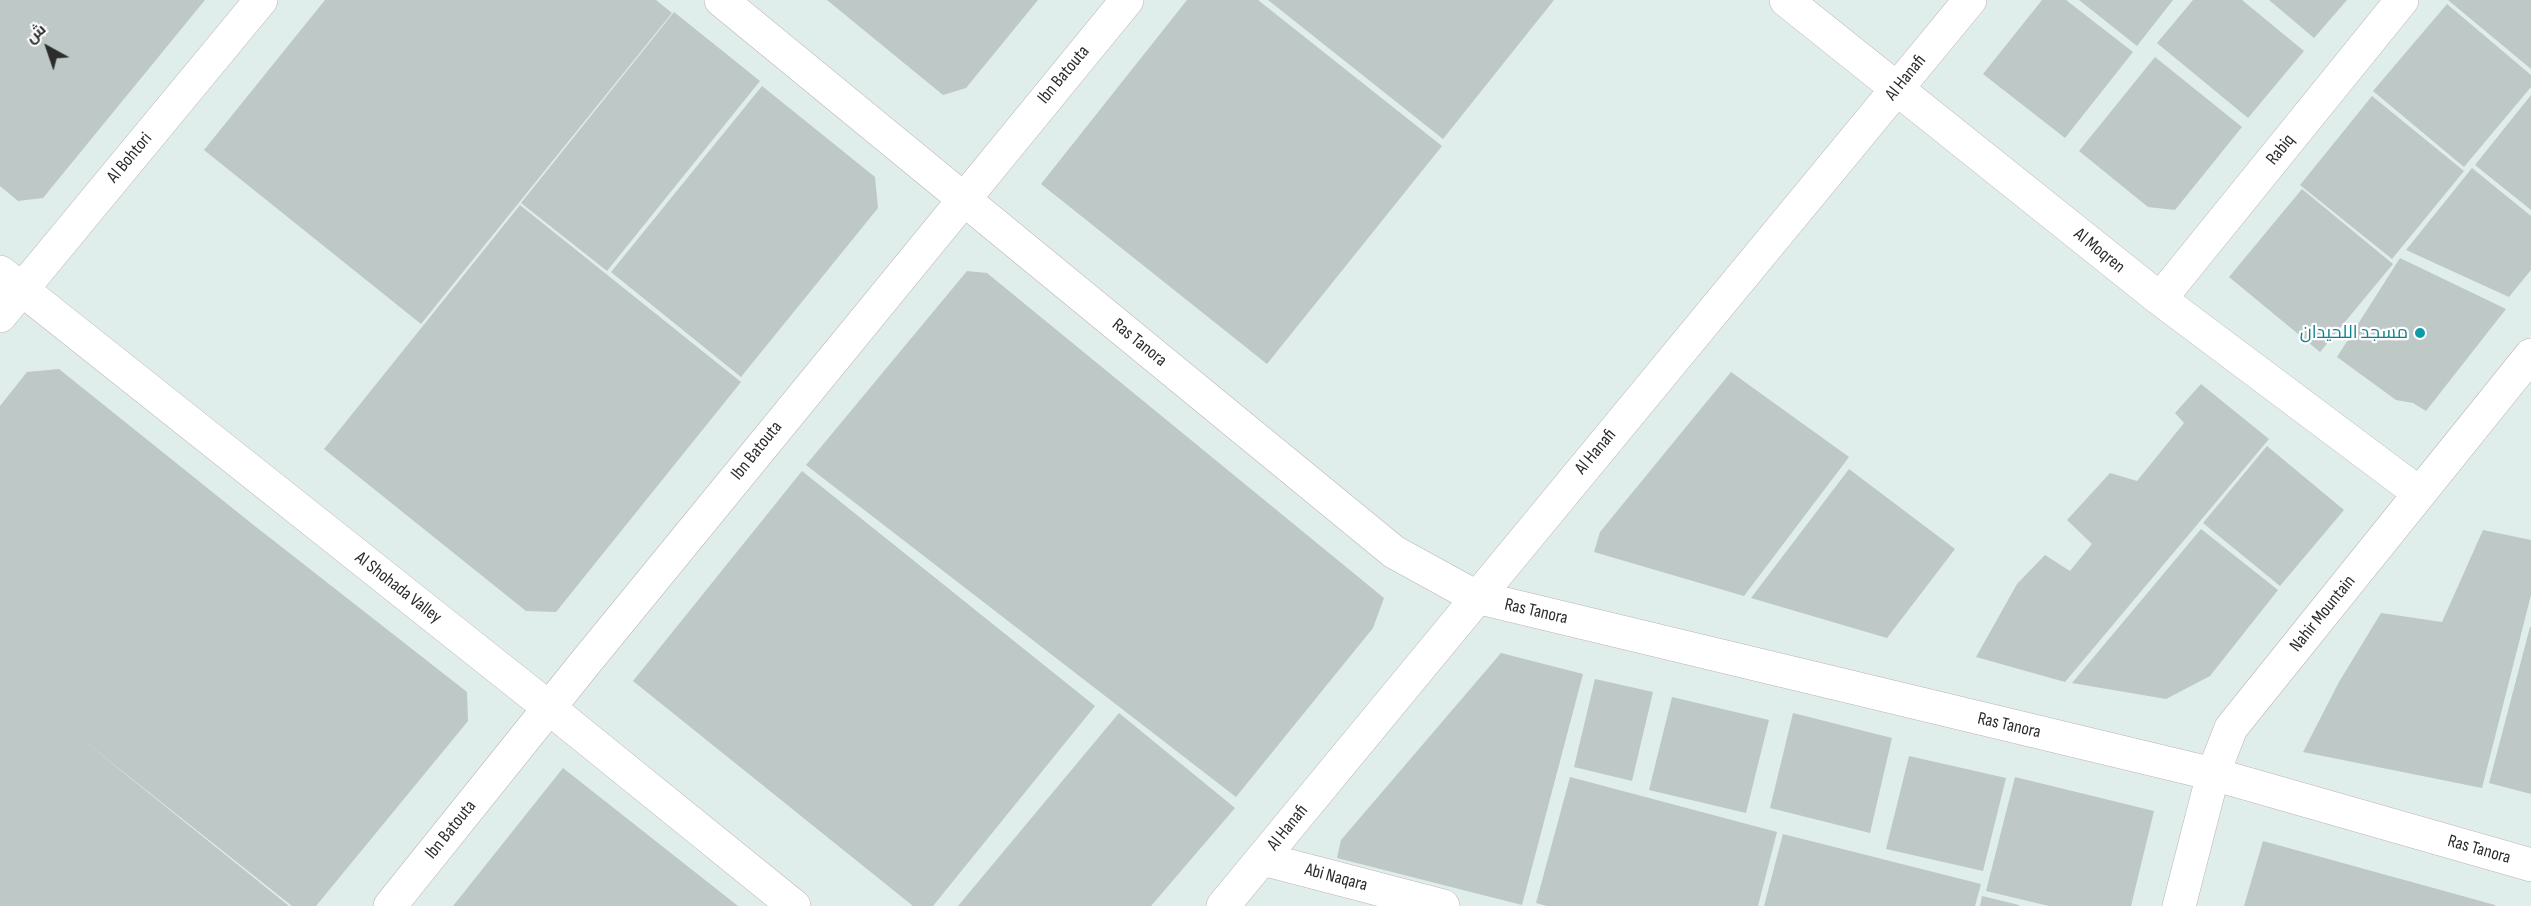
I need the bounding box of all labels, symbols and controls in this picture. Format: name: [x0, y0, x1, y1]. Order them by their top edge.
north arrow: [18, 18, 78, 78]
text: ش: [22, 20, 50, 48]
street label: Ibn Batouta: [1033, 42, 1095, 108]
street label: Al Hanafi: [1881, 51, 1931, 105]
street label: Al Bohtori: [103, 129, 157, 187]
street label: Rabiq: [2262, 130, 2300, 170]
street label: Al Moqren: [2069, 224, 2129, 278]
street label: Ras Tanora: [1107, 314, 1171, 372]
place label: مسجد اللحيدان: [2300, 322, 2408, 344]
marker: مسجد اللحيدان: [2413, 326, 2427, 340]
street label: Ibn Batouta: [727, 417, 787, 485]
street label: Al Hanafi: [1571, 425, 1621, 479]
street label: Al Shohada Valley: [350, 547, 446, 629]
street label: Nahir Mountain: [2286, 571, 2360, 657]
street label: Ras Tanora: [1502, 594, 1570, 630]
street label: Ras Tanora: [1975, 708, 2043, 744]
street label: Ibn Batouta: [421, 796, 481, 864]
street label: Al Hanafi: [1263, 801, 1313, 855]
street label: Ras Tanora: [2445, 831, 2513, 869]
street label: Abi Naqara: [1302, 859, 1370, 897]

